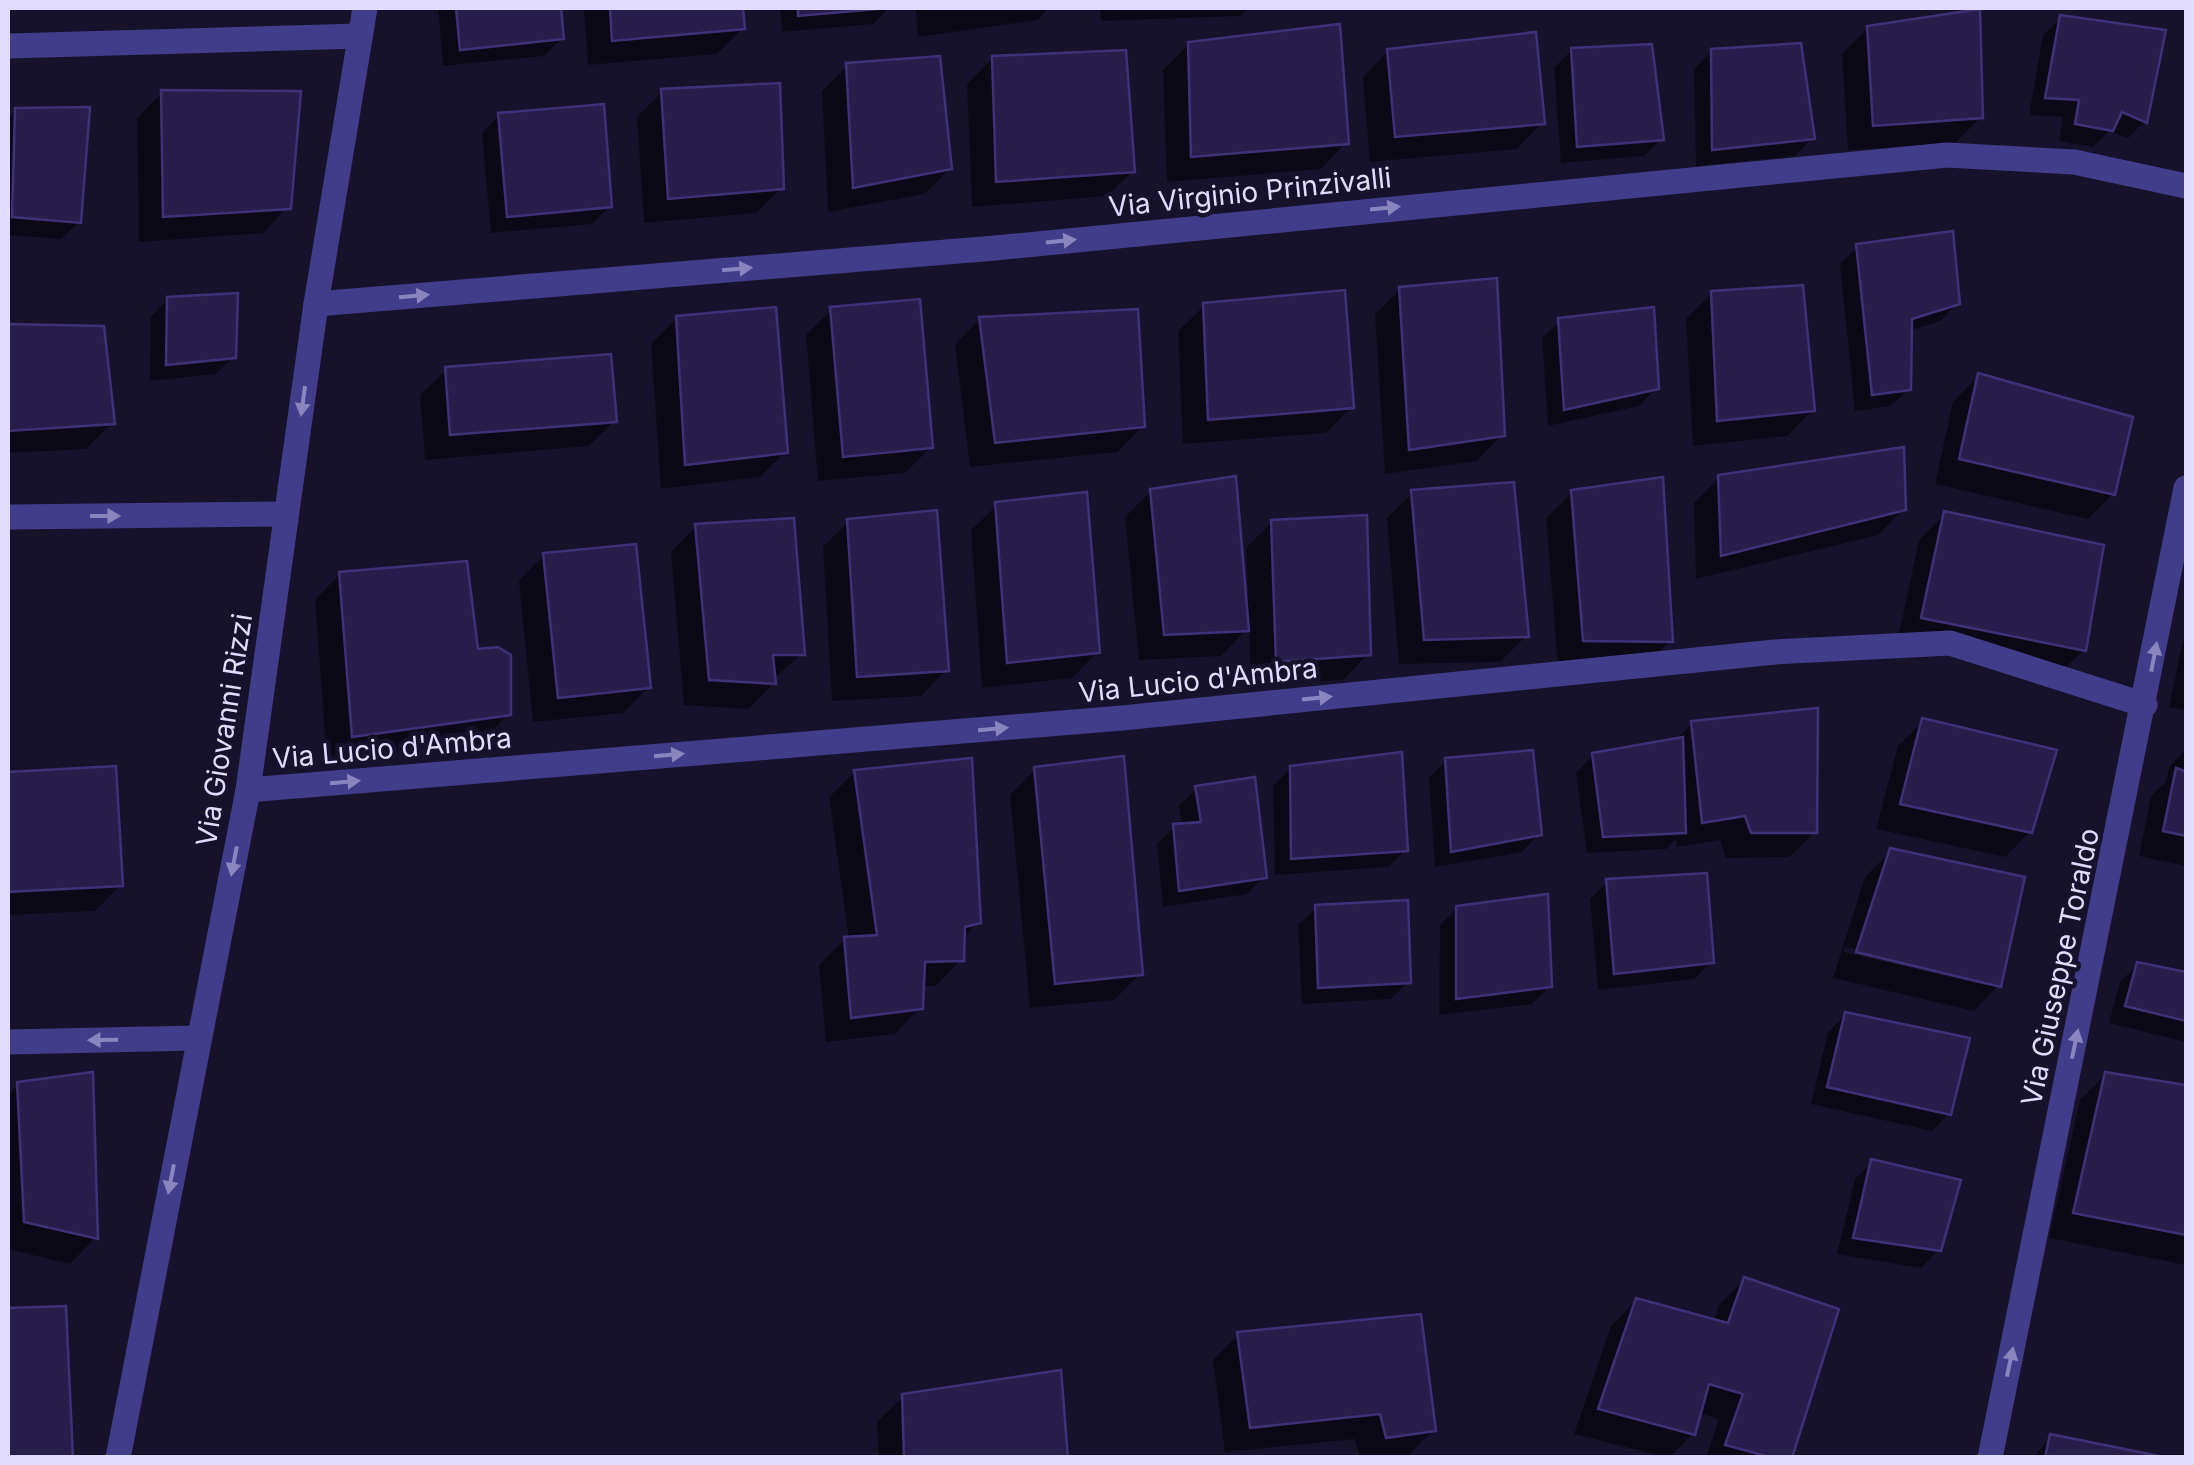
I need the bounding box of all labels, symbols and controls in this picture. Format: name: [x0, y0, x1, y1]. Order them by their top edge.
street label: Via Virginio Prinzivalli: [1107, 160, 1393, 224]
one-way arrow: [1369, 200, 1401, 216]
one-way arrow: [1046, 233, 1078, 249]
one-way arrow: [722, 261, 754, 277]
one-way arrow: [398, 288, 430, 304]
one-way arrow: [294, 385, 310, 417]
one-way arrow: [89, 508, 121, 524]
street label: Via Giovanni Rizzi: [189, 611, 259, 849]
one-way arrow: [2147, 640, 2162, 672]
street label: Via Lucio d'Ambra: [1077, 651, 1319, 709]
one-way arrow: [1301, 690, 1333, 706]
one-way arrow: [978, 720, 1010, 736]
street label: Via Lucio d'Ambra: [271, 721, 513, 775]
one-way arrow: [654, 747, 686, 763]
one-way arrow: [330, 773, 362, 789]
street label: Via Giuseppe Toraldo: [2014, 825, 2106, 1109]
one-way arrow: [225, 845, 241, 876]
one-way arrow: [2068, 1028, 2084, 1059]
one-way arrow: [86, 1032, 118, 1048]
one-way arrow: [163, 1164, 178, 1196]
one-way arrow: [2002, 1346, 2018, 1377]

